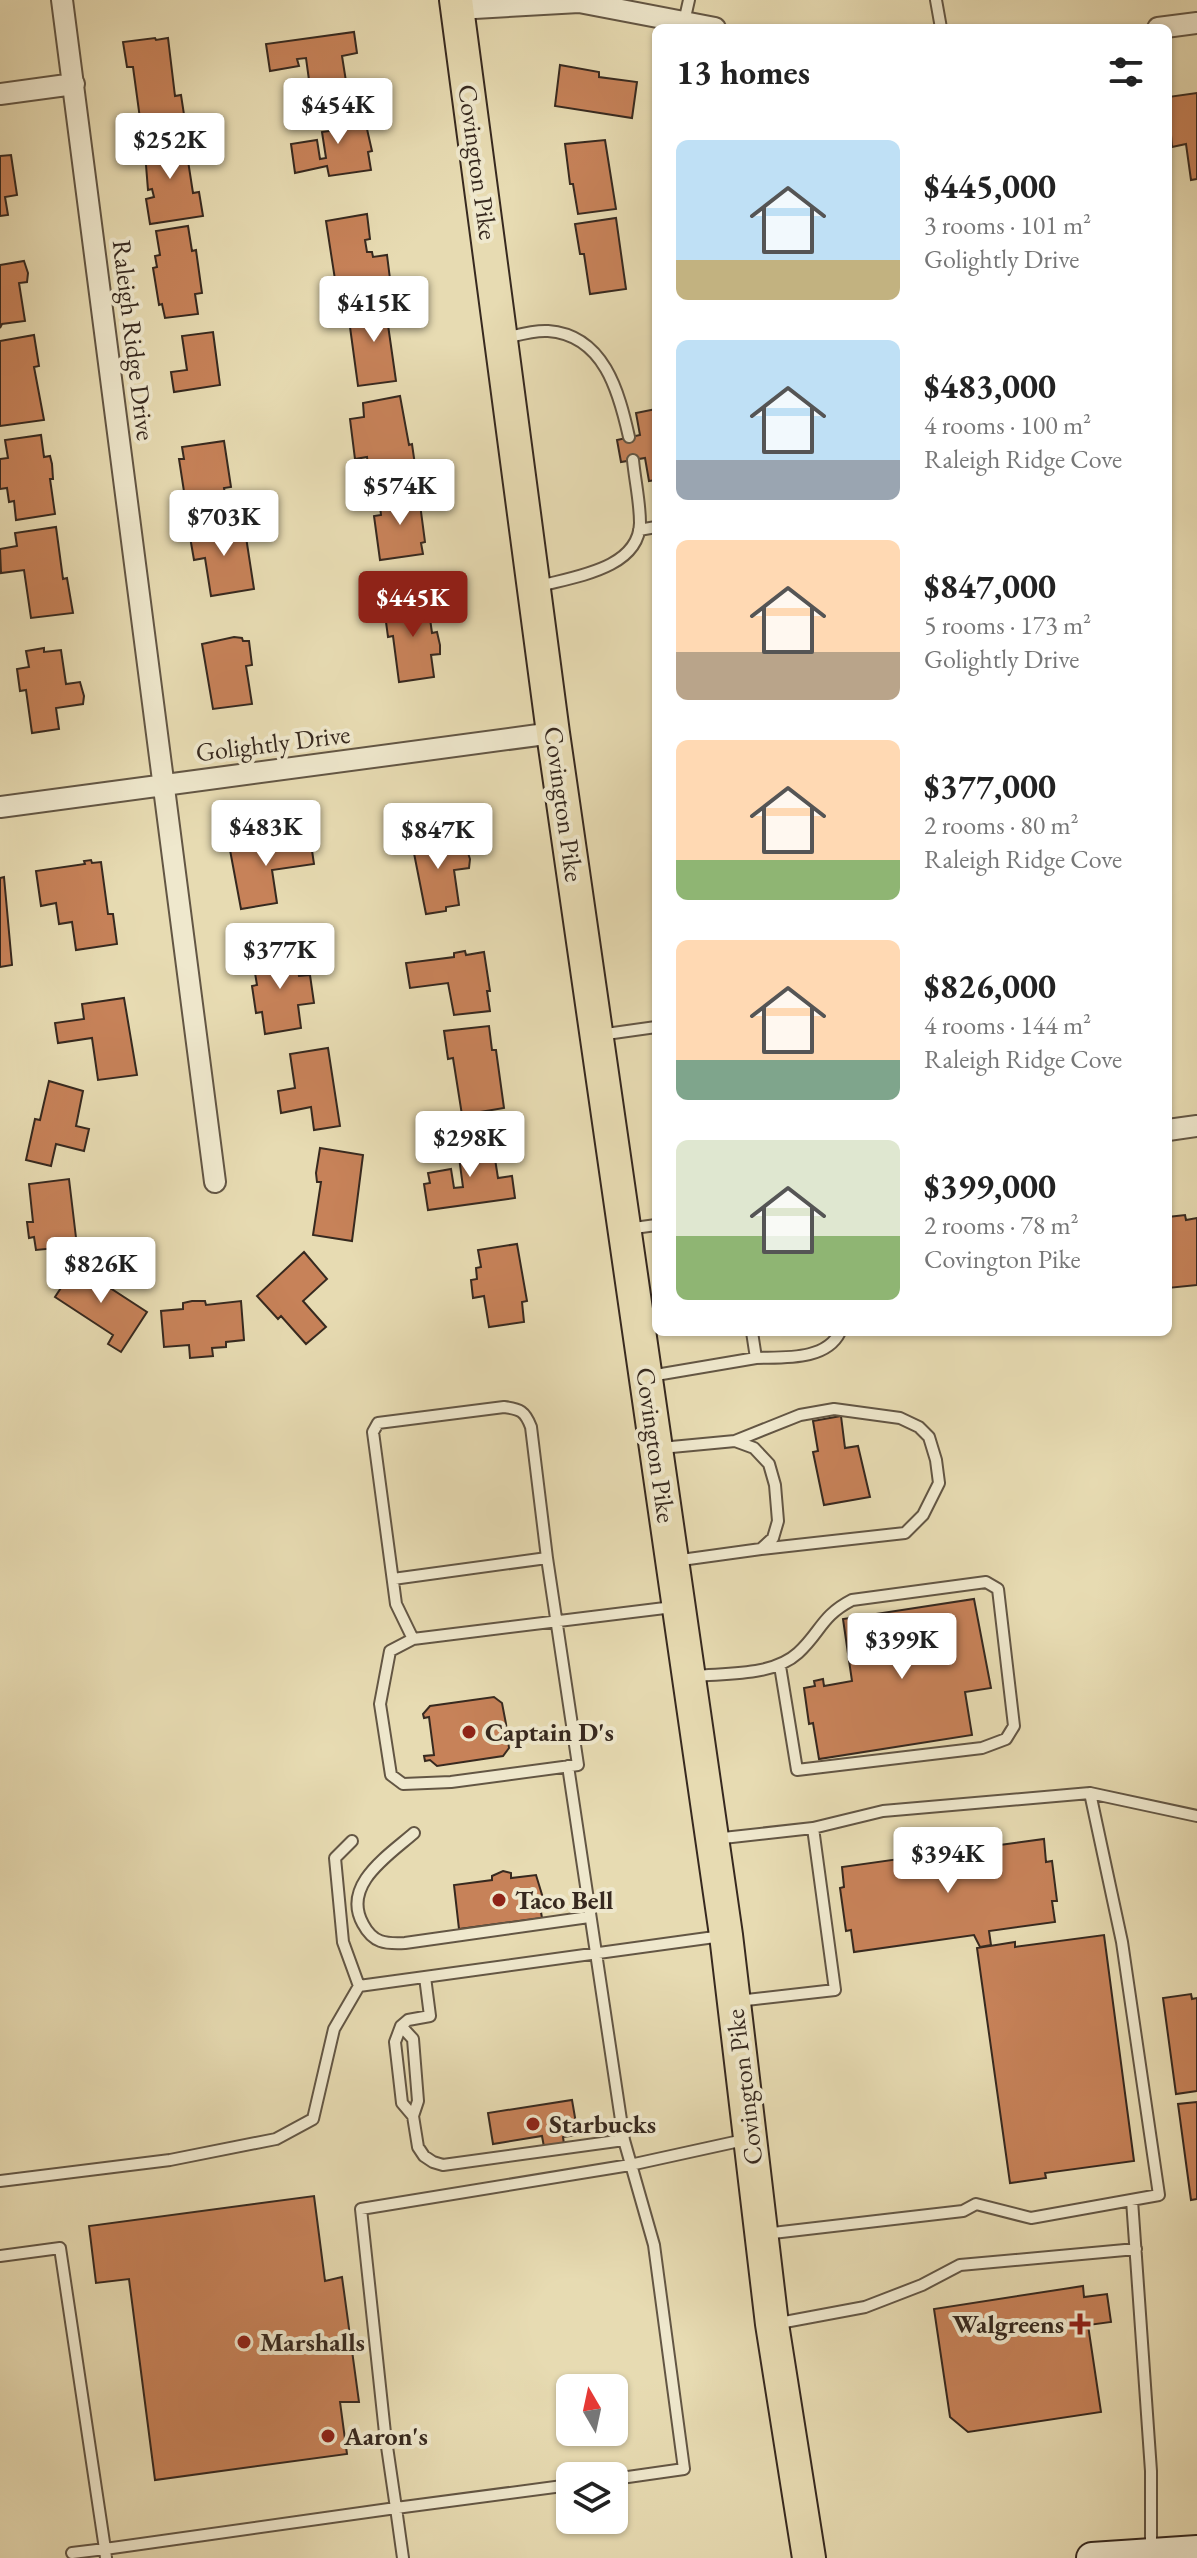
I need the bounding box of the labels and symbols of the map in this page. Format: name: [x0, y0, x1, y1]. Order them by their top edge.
pin: $454K: [282, 78, 394, 146]
street label: Covington Pike: [450, 82, 506, 242]
pin: $252K: [114, 113, 226, 181]
street label: Raleigh Ridge Drive: [105, 238, 163, 442]
pin: $415K: [318, 276, 430, 344]
pin: $574K: [344, 459, 456, 527]
pin: $703K: [168, 490, 280, 558]
pin: $445K: [357, 571, 469, 639]
street label: Golightly Drive: [194, 717, 352, 769]
street label: Covington Pike: [536, 724, 592, 884]
pin: $483K: [210, 800, 322, 868]
pin: $847K: [382, 803, 494, 871]
pin: $377K: [224, 923, 336, 991]
pin: $298K: [414, 1111, 526, 1179]
pin: $826K: [45, 1237, 157, 1305]
street label: Covington Pike: [628, 1365, 684, 1525]
pin: $399K: [846, 1613, 958, 1681]
place label: Captain D's: [485, 1715, 614, 1749]
marker: Captain D's: [460, 1723, 478, 1741]
pin: $394K: [892, 1827, 1004, 1895]
place label: Taco Bell: [515, 1883, 614, 1917]
marker: Taco Bell: [490, 1891, 508, 1909]
street label: Covington Pike: [718, 2007, 770, 2167]
place label: Starbucks: [549, 2107, 656, 2141]
marker: Starbucks: [524, 2115, 542, 2133]
place label: Walgreens: [952, 2307, 1064, 2341]
marker: Walgreens: [1071, 2315, 1089, 2333]
place label: Marshalls: [260, 2325, 365, 2359]
marker: Marshalls: [235, 2333, 253, 2351]
north arrow: [556, 2374, 628, 2446]
place label: Aaron's: [343, 2419, 428, 2453]
marker: Aaron's: [319, 2427, 337, 2445]

